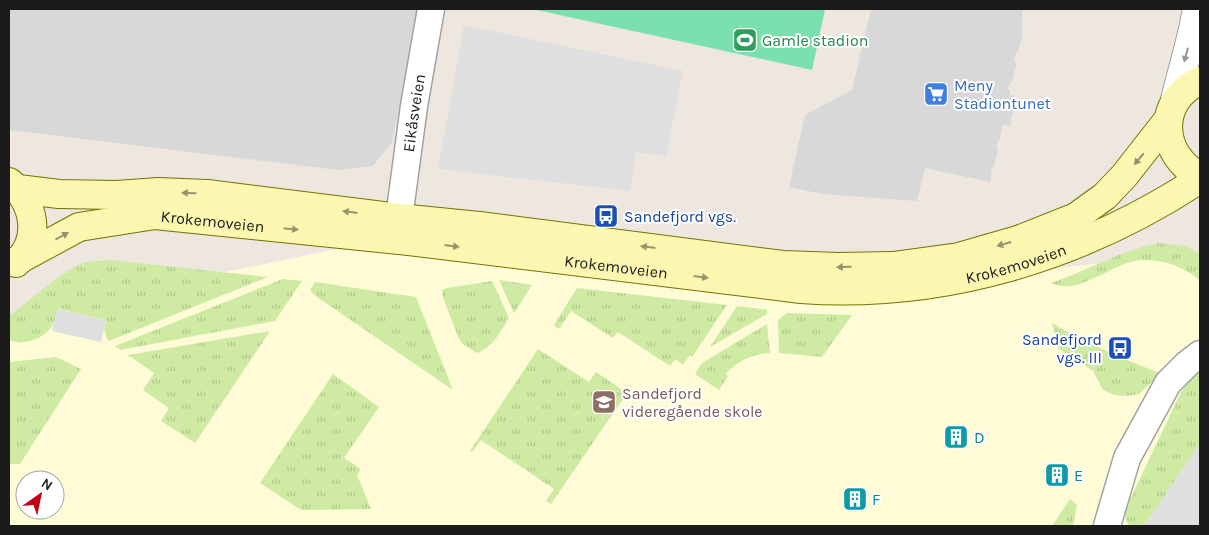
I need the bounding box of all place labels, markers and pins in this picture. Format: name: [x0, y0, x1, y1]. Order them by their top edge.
sports icon: Gamle stadion: [732, 27, 758, 53]
place label: Gamle stadion: [762, 31, 868, 50]
place label: Meny Stadiontunet: [954, 76, 1051, 113]
supermarket icon: Meny Stadiontunet: [923, 81, 949, 107]
bus stop icon: Sandefjord vgs.: [593, 203, 619, 229]
place label: Sandefjord vgs.: [624, 207, 736, 226]
place label: Sandefjord vgs. III: [1022, 330, 1102, 367]
bus stop icon: Sandefjord vgs. III: [1107, 335, 1133, 361]
place label: Sandefjord videregående skole: [622, 384, 763, 421]
school or university icon: Sandefjord videregående skole: [591, 389, 617, 415]
building icon: D: [943, 424, 969, 450]
place label: D: [974, 428, 985, 447]
building icon: E: [1044, 462, 1070, 488]
place label: E: [1074, 466, 1083, 485]
building icon: F: [842, 486, 868, 512]
place label: F: [872, 490, 880, 509]

